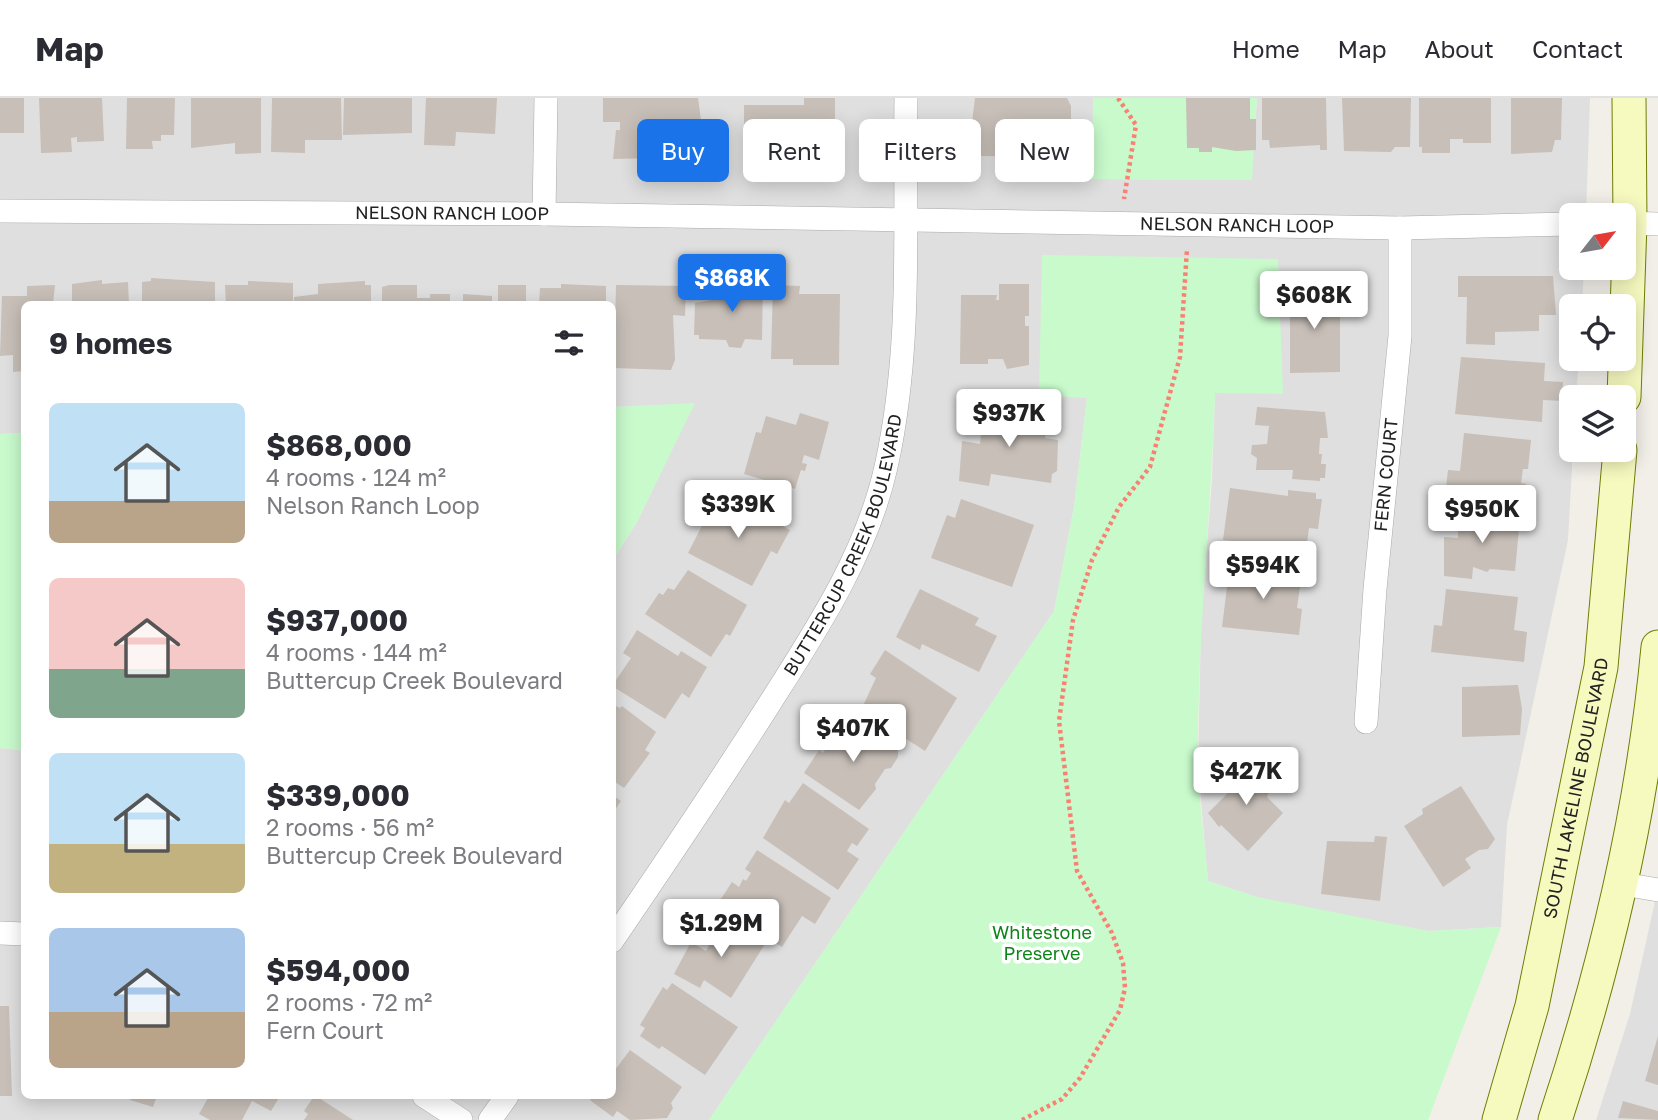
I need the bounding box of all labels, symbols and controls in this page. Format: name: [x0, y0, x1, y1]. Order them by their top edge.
text: Map: [35, 29, 104, 68]
text: Home: [1232, 34, 1300, 63]
text: Map: [1338, 34, 1387, 63]
text: About: [1425, 34, 1494, 63]
text: Contact: [1532, 34, 1623, 63]
chip: Buy: [637, 119, 729, 182]
chip: Rent: [743, 119, 845, 182]
chip: Filters: [859, 119, 981, 182]
chip: New: [995, 119, 1094, 182]
street label: NELSON RANCH LOOP: [355, 201, 549, 224]
north arrow: [1559, 203, 1636, 280]
map controls: [1559, 203, 1636, 462]
street label: NELSON RANCH LOOP: [1140, 212, 1334, 237]
pin: $868K: [683, 254, 781, 314]
text: $868K: [694, 263, 770, 291]
pin: $608K: [1265, 272, 1363, 331]
text: $608K: [1276, 280, 1352, 308]
button: locate: [1559, 294, 1636, 371]
icon: filters: [550, 324, 588, 362]
text: 9 homes: [49, 325, 172, 361]
button: layers: [1559, 385, 1636, 462]
pin: $937K: [960, 390, 1058, 449]
text: $937K: [972, 398, 1046, 426]
street label: BUTTERCUP CREEK BOULEVARD: [778, 412, 906, 679]
street label: FERN COURT: [1369, 417, 1402, 533]
text: $868,000: [266, 427, 412, 463]
icon: home: [105, 431, 189, 515]
text: 4 rooms · 124 m²: [266, 463, 446, 491]
pin: $339K: [689, 480, 787, 540]
pin: $950K: [1433, 486, 1531, 545]
text: $339K: [701, 489, 775, 517]
text: Nelson Ranch Loop: [266, 491, 480, 519]
text: $950K: [1444, 494, 1520, 522]
pin: $594K: [1214, 542, 1312, 601]
text: $594K: [1225, 550, 1301, 578]
text: $937,000: [266, 602, 408, 638]
icon: home: [105, 606, 189, 690]
text: 4 rooms · 144 m²: [266, 638, 447, 666]
street label: SOUTH LAKELINE BOULEVARD: [1538, 657, 1612, 920]
text: Buttercup Creek Boulevard: [266, 666, 563, 694]
pin: $407K: [804, 704, 902, 764]
text: $407K: [816, 713, 890, 741]
pin: $427K: [1197, 748, 1295, 807]
text: $427K: [1209, 756, 1283, 784]
text: $339,000: [266, 777, 410, 813]
icon: home: [105, 781, 189, 865]
text: 2 rooms · 56 m²: [266, 813, 434, 841]
text: Buttercup Creek Boulevard: [266, 841, 563, 869]
pin: $1.29M: [664, 900, 778, 959]
text: $1.29M: [679, 908, 763, 936]
park label: Whitestone Preserve: [992, 921, 1092, 964]
text: $594,000: [266, 952, 410, 988]
icon: home: [105, 956, 189, 1040]
text: 2 rooms · 72 m²: [266, 988, 432, 1016]
text: Fern Court: [266, 1016, 384, 1044]

